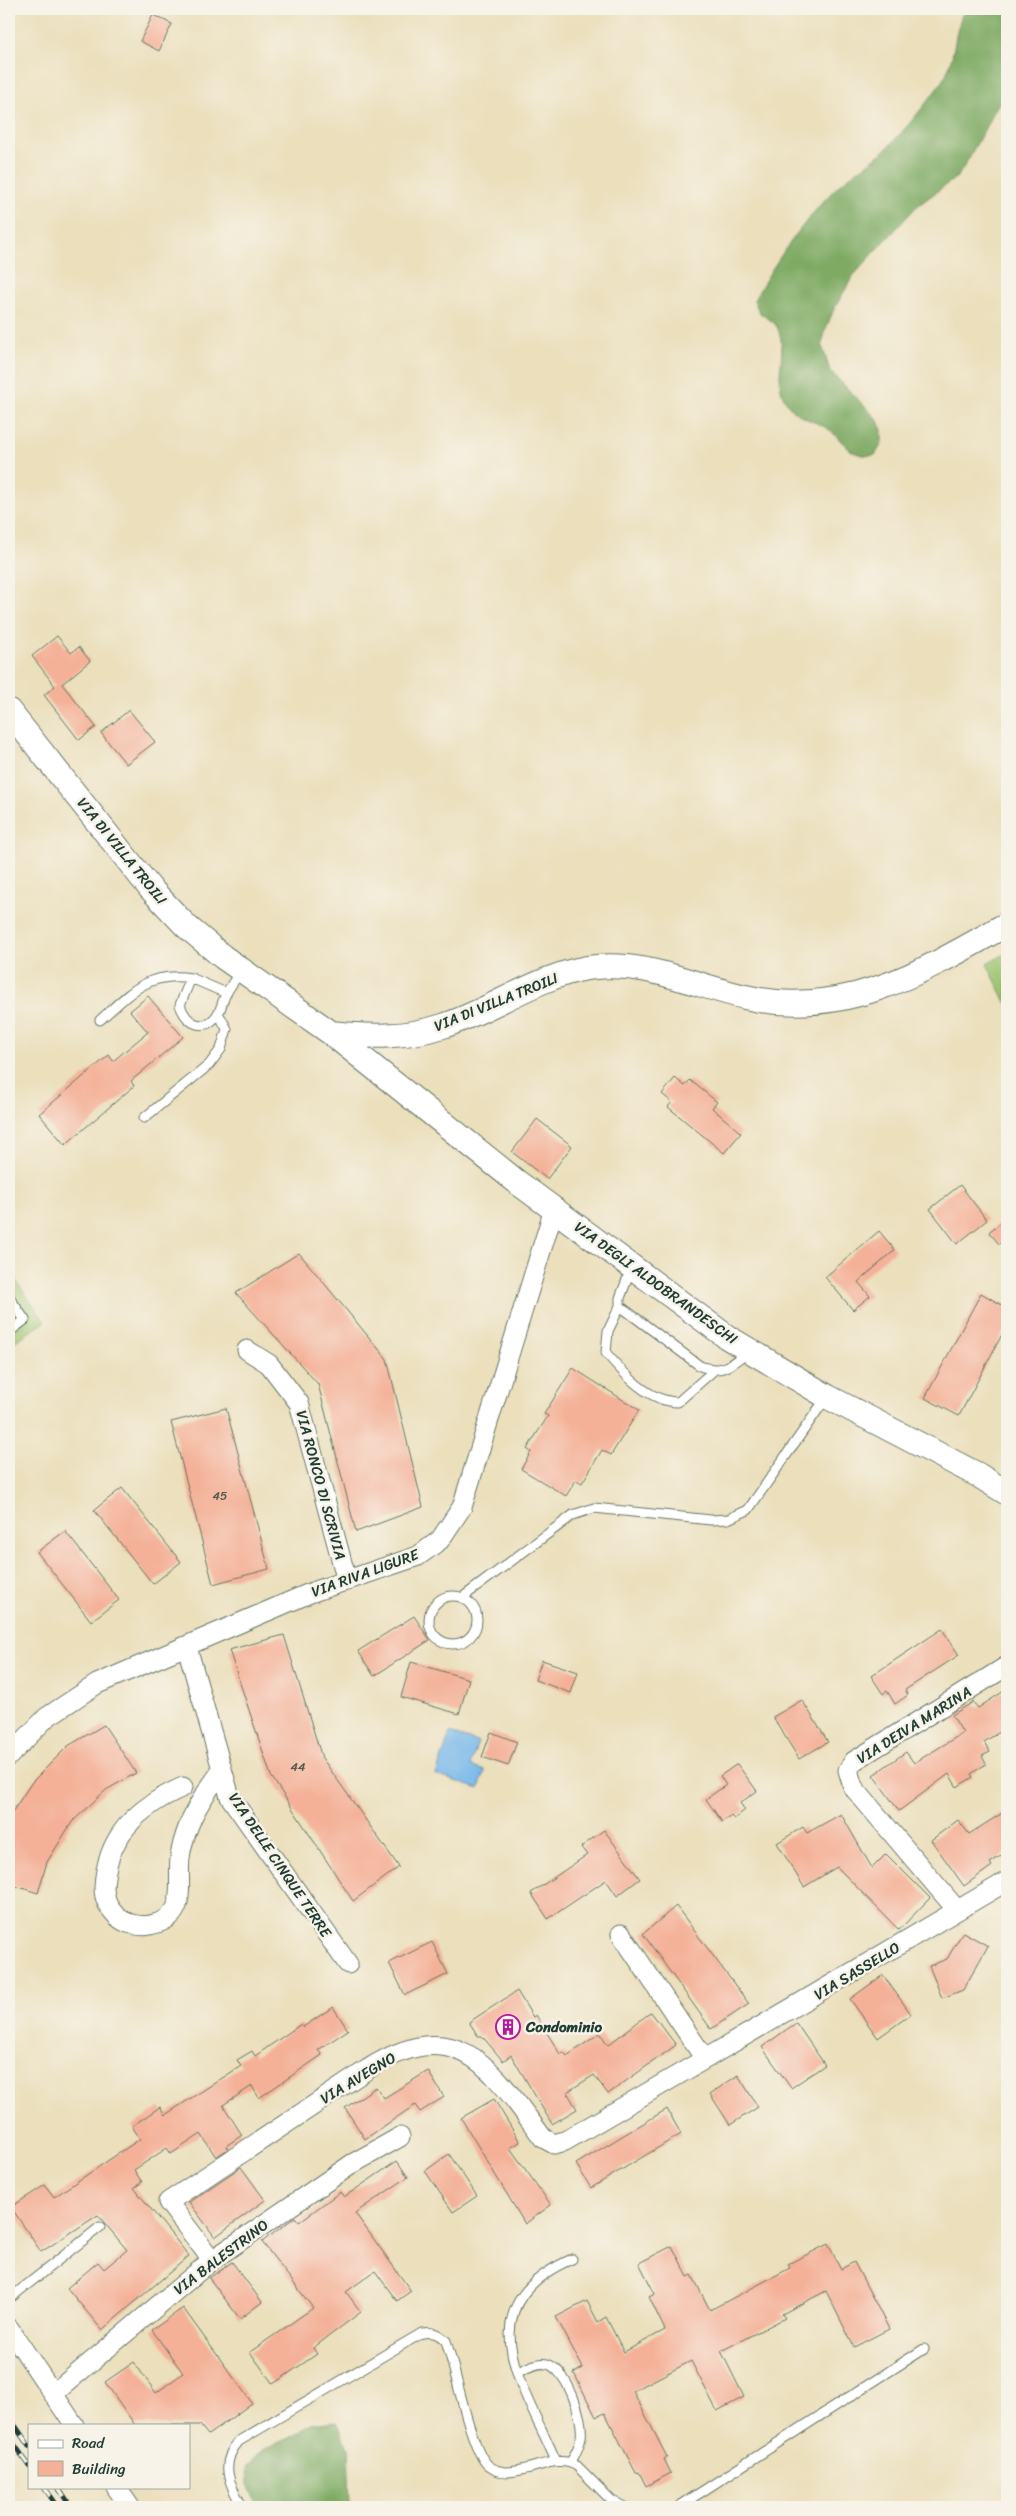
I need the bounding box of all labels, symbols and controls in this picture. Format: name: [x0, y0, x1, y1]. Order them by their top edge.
street label: VIA DI VILLA TROILI: [70, 791, 174, 911]
street label: VIA DI VILLA TROILI: [430, 965, 562, 1039]
street label: VIA DEGLI ALDOBRANDESCHI: [569, 1215, 744, 1352]
street label: VIA RONCO DI SCRIVIA: [289, 1407, 353, 1563]
house number: 45: [213, 1485, 227, 1507]
street label: VIA RIVA LIGURE: [308, 1541, 424, 1604]
street label: VIA DEIVA MARINA: [851, 1679, 977, 1771]
house number: 44: [290, 1756, 306, 1778]
street label: VIA DELLE CINQUE TERRE: [222, 1787, 339, 1944]
street label: VIA SASSELLO: [809, 1935, 906, 2007]
building icon: Condominio: [495, 2014, 521, 2040]
place label: Condominio: [525, 2014, 602, 2040]
street label: VIA AVEGNO: [315, 2045, 401, 2111]
street label: VIA BALESTRINO: [168, 2212, 274, 2302]
legend: [28, 2424, 190, 2488]
text: Road: [72, 2430, 105, 2456]
text: Building: [72, 2456, 126, 2482]

